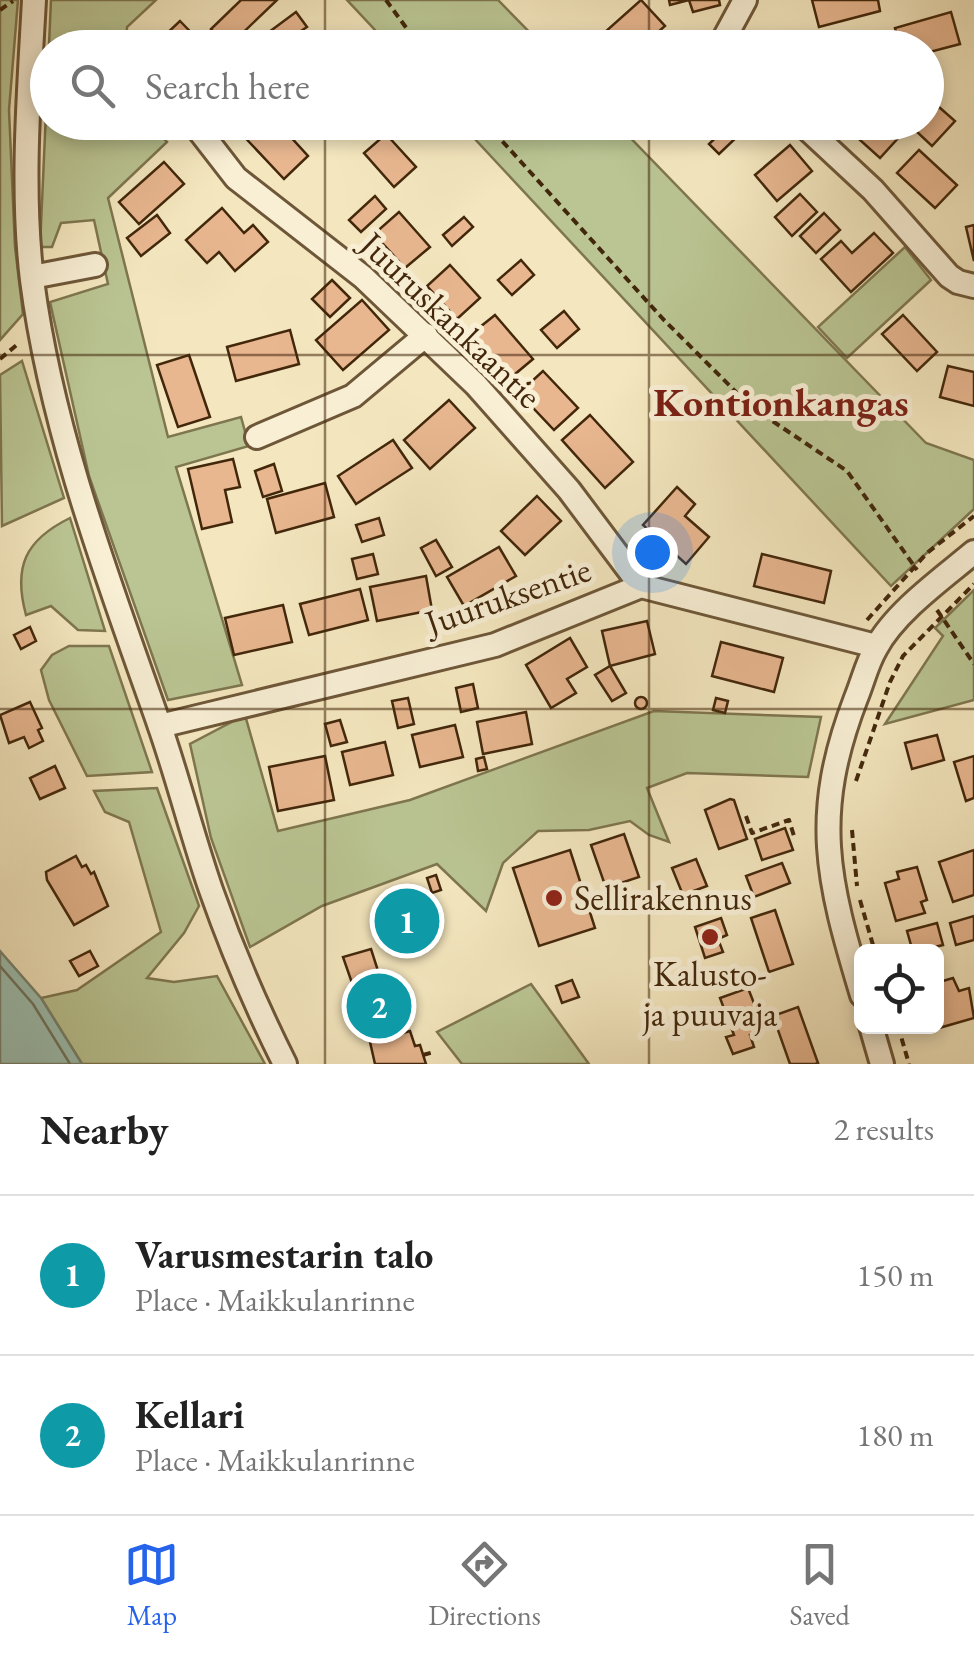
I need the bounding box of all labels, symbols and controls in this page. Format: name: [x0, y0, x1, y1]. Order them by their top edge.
search box: [30, 30, 944, 140]
icon: search: [65, 58, 120, 113]
text: Search here: [145, 61, 310, 110]
street label: Juuruskankaantie: [349, 220, 552, 417]
district label: Kontionkangas: [653, 376, 909, 428]
your location: [627, 527, 678, 578]
street label: Juuruksentie: [416, 546, 596, 646]
place label: Sellirakennus: [574, 875, 752, 920]
pin: 1: [374, 884, 440, 958]
marker: Sellirakennus: [543, 887, 565, 909]
marker: Kalusto- ja puuvaja: [699, 926, 721, 948]
map controls: [854, 944, 944, 1034]
button: locate: [854, 944, 944, 1034]
place label: Kalusto- ja puuvaja: [642, 951, 777, 1036]
pin: 2: [346, 968, 412, 1044]
text: Nearby: [40, 1102, 169, 1157]
text: 2 results: [834, 1108, 934, 1150]
text: Varusmestarin talo: [135, 1230, 433, 1279]
text: 1: [64, 1254, 81, 1296]
text: 150 m: [857, 1254, 934, 1296]
text: Place · Maikkulanrinne: [135, 1279, 415, 1321]
text: Kellari: [135, 1390, 244, 1439]
text: 2: [64, 1414, 81, 1456]
text: 180 m: [857, 1414, 934, 1456]
text: Place · Maikkulanrinne: [135, 1439, 415, 1481]
tab: Map: [124, 1537, 179, 1633]
tab: Directions: [428, 1537, 541, 1633]
tab: Saved: [790, 1537, 850, 1633]

